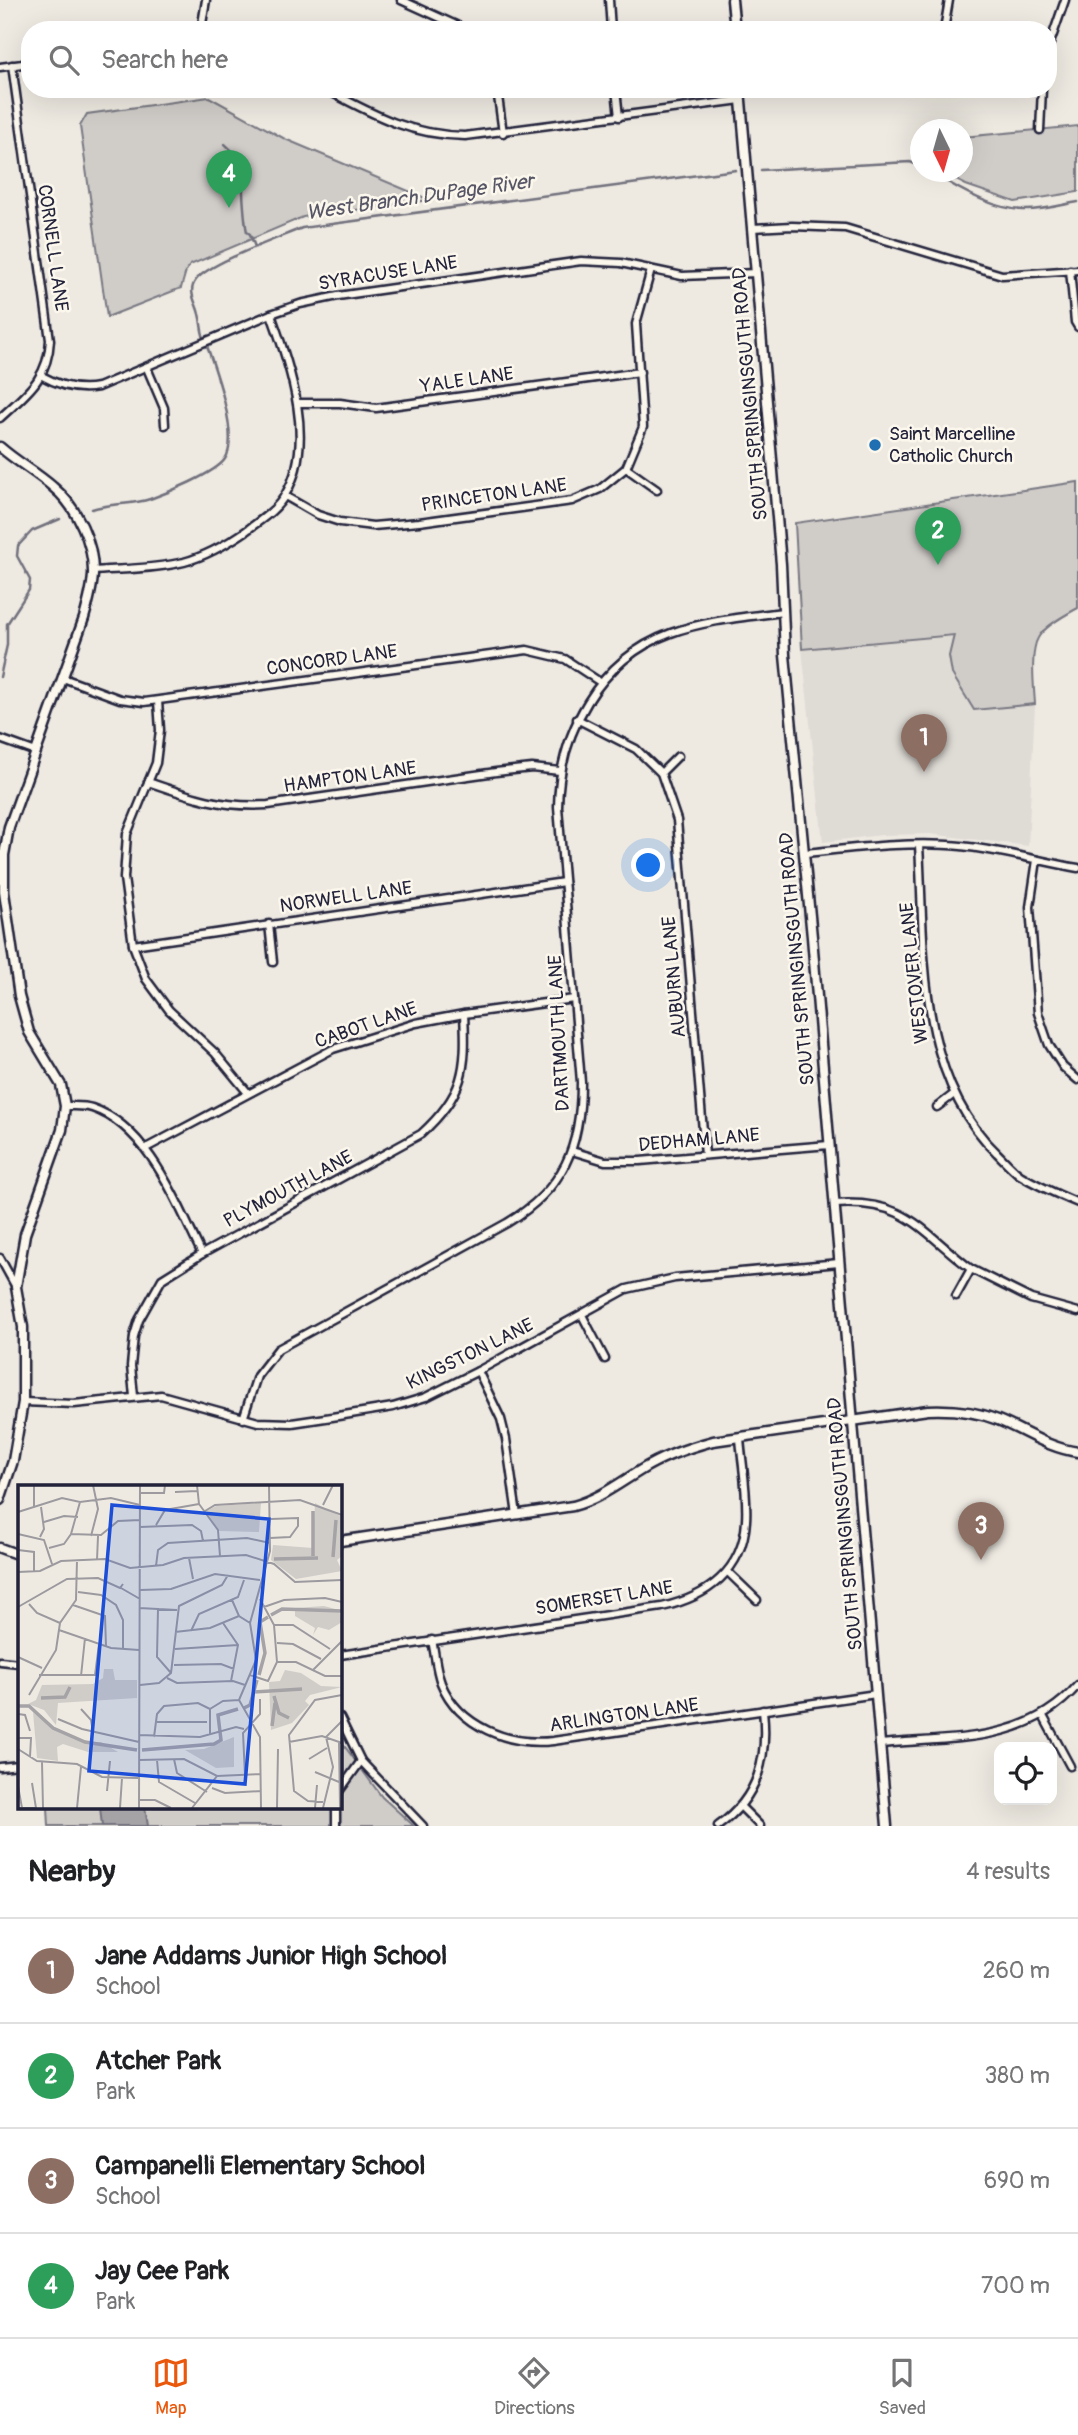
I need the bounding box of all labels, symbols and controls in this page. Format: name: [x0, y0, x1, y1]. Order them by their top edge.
search box: [21, 21, 1057, 98]
icon: search: [45, 41, 83, 79]
text: Search here: [101, 44, 228, 76]
north arrow: [910, 119, 973, 182]
pin: 4: [206, 150, 252, 208]
water label: West Branch DuPage River: [305, 167, 538, 226]
street label: CORNELL LANE: [32, 183, 74, 313]
street label: SYRACUSE LANE: [317, 250, 459, 296]
street label: SOUTH SPRINGINSGUTH ROAD: [727, 266, 773, 522]
street label: YALE LANE: [418, 362, 515, 399]
place label: Saint Marcelline Catholic Church: [889, 422, 1016, 468]
marker: Saint Marcelline Catholic Church: [867, 437, 883, 453]
street label: PRINCETON LANE: [420, 473, 568, 517]
pin: 2: [915, 507, 961, 565]
street label: CONCORD LANE: [265, 639, 399, 681]
pin: 1: [901, 714, 947, 772]
street label: HAMPTON LANE: [282, 756, 418, 798]
street label: SOUTH SPRINGINSGUTH ROAD: [774, 831, 820, 1087]
your location: [631, 848, 665, 882]
street label: NORWELL LANE: [278, 876, 414, 918]
street label: WESTOVER LANE: [895, 901, 933, 1045]
street label: AUBURN LANE: [657, 915, 691, 1039]
street label: DARTMOUTH LANE: [543, 954, 575, 1112]
street label: CABOT LANE: [312, 996, 421, 1054]
street label: DEDHAM LANE: [637, 1123, 761, 1157]
street label: PLYMOUTH LANE: [219, 1145, 357, 1233]
street label: KINGSTON LANE: [402, 1313, 538, 1395]
street label: SOUTH SPRINGINSGUTH ROAD: [822, 1396, 868, 1652]
inset map: [18, 1485, 341, 1808]
pin: 3: [958, 1502, 1004, 1560]
street label: SOMERSET LANE: [533, 1575, 675, 1621]
street label: ARLINGTON LANE: [548, 1693, 700, 1737]
map controls: [994, 1742, 1057, 1805]
button: locate: [994, 1742, 1057, 1805]
text: Nearby: [28, 1853, 115, 1890]
text: 4 results: [966, 1857, 1050, 1886]
text: Jane Addams Junior High School: [95, 1940, 447, 1972]
text: 1: [47, 1956, 56, 1985]
text: 260 m: [983, 1956, 1050, 1985]
text: School: [95, 1972, 161, 2001]
text: Atcher Park: [95, 2045, 221, 2077]
text: 2: [45, 2061, 57, 2090]
text: 380 m: [984, 2061, 1050, 2090]
text: Park: [95, 2077, 135, 2106]
text: Campanelli Elementary School: [95, 2150, 425, 2182]
text: 3: [45, 2166, 57, 2195]
text: 690 m: [984, 2166, 1050, 2195]
text: School: [95, 2182, 161, 2211]
text: Jay Cee Park: [95, 2255, 229, 2287]
text: 4: [44, 2271, 58, 2300]
text: 700 m: [981, 2271, 1050, 2300]
text: Park: [95, 2287, 135, 2316]
tab: Map: [152, 2354, 190, 2420]
tab: Directions: [494, 2354, 575, 2420]
tab: Saved: [879, 2354, 926, 2420]

